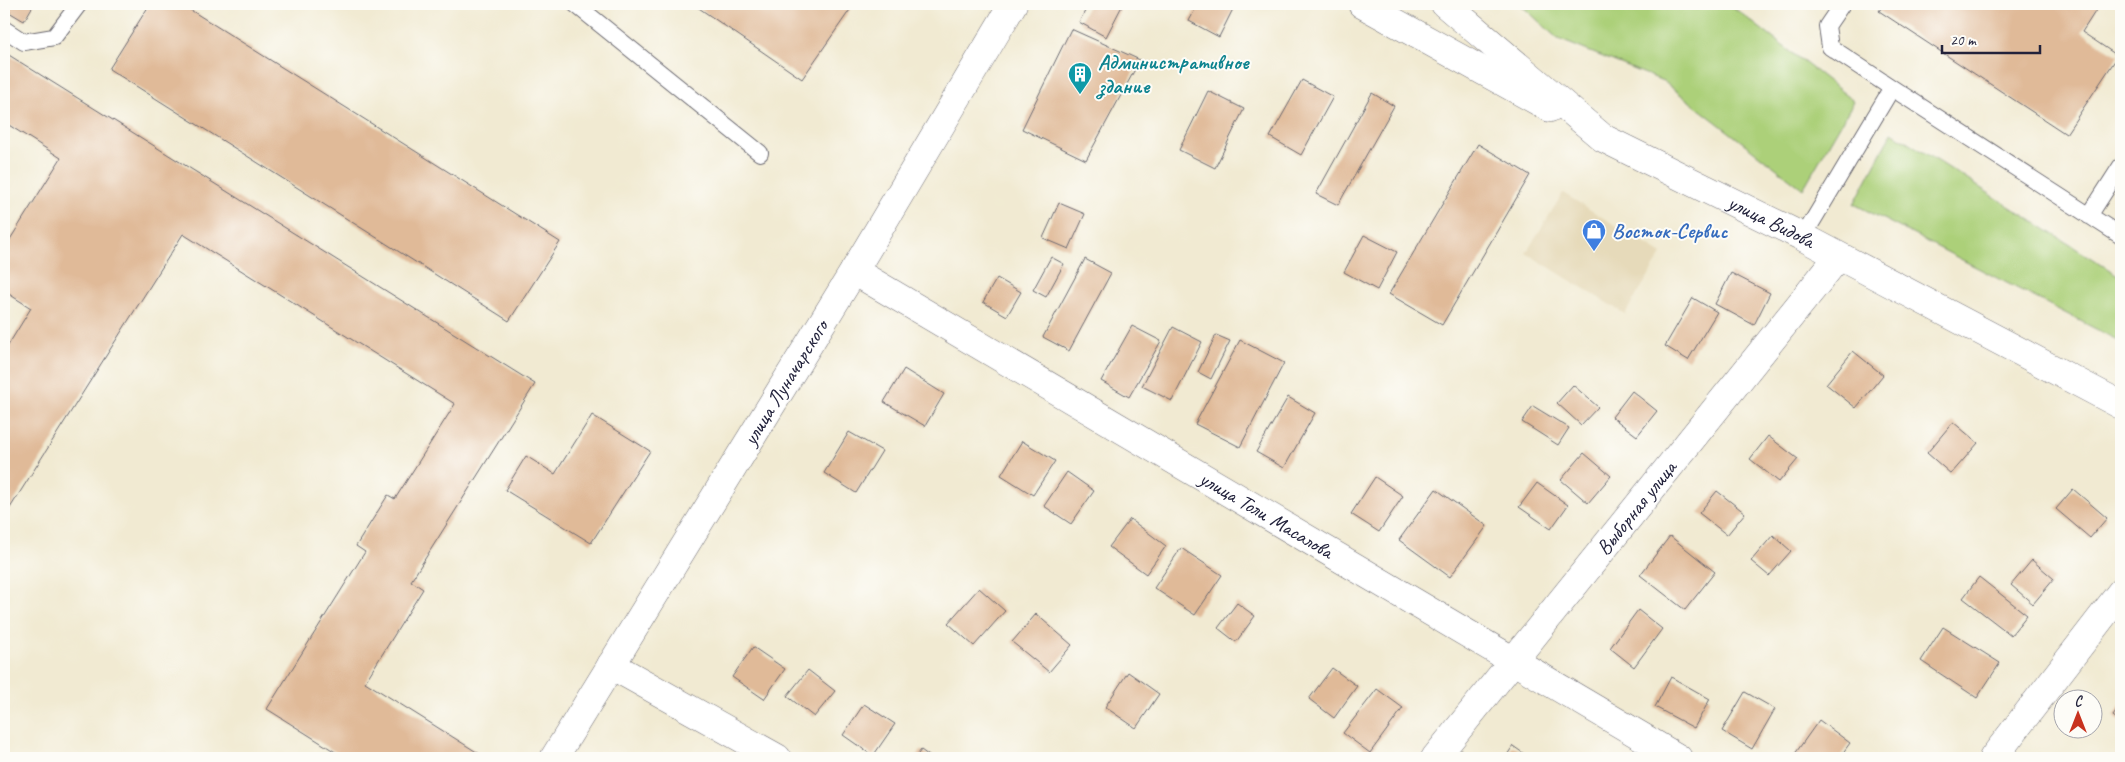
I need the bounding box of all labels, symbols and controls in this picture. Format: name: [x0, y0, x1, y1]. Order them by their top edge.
scale bar: [1942, 22, 2040, 54]
text: 20 m: [1950, 31, 1977, 50]
place label: Административное здание: [1095, 49, 1251, 100]
building icon: Административное здание: [1067, 61, 1093, 95]
street label: улица Видова: [1722, 188, 1821, 255]
shop icon: Восток-Сервис: [1581, 218, 1607, 252]
place label: Восток-Сервис: [1612, 218, 1728, 244]
street label: улица Луначарского: [736, 313, 835, 452]
street label: Выборная улица: [1590, 454, 1683, 560]
street label: улица Толи Масалова: [1193, 464, 1340, 565]
north arrow: [2052, 690, 2102, 740]
text: С: [2075, 693, 2084, 710]

